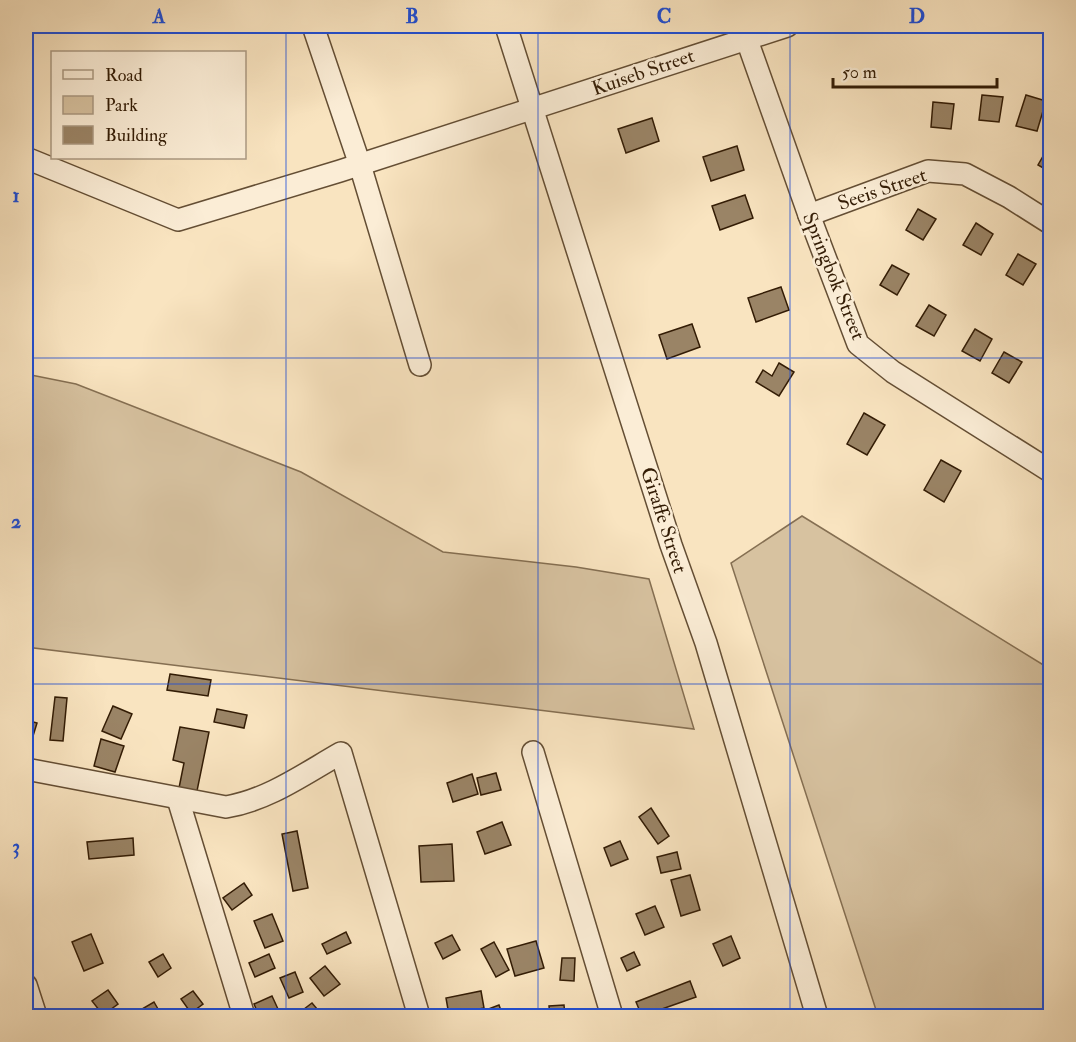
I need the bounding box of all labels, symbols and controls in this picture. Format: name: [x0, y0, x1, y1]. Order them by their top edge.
text: A: [152, 4, 166, 29]
text: B: [405, 4, 419, 29]
text: C: [657, 4, 671, 29]
text: D: [909, 4, 925, 29]
street label: Kuiseb Street: [588, 43, 698, 101]
legend: [51, 51, 246, 159]
scale bar: [833, 51, 996, 89]
text: 50 m: [842, 61, 877, 84]
text: Road: [105, 64, 143, 87]
text: Park: [105, 94, 138, 117]
text: Building: [105, 124, 168, 147]
street label: Seeis Street: [834, 162, 930, 216]
text: 1: [12, 183, 20, 208]
street label: Springbok Street: [796, 209, 871, 344]
street label: Giraffe Street: [635, 464, 693, 577]
text: 2: [11, 509, 21, 534]
text: 3: [12, 834, 20, 859]

